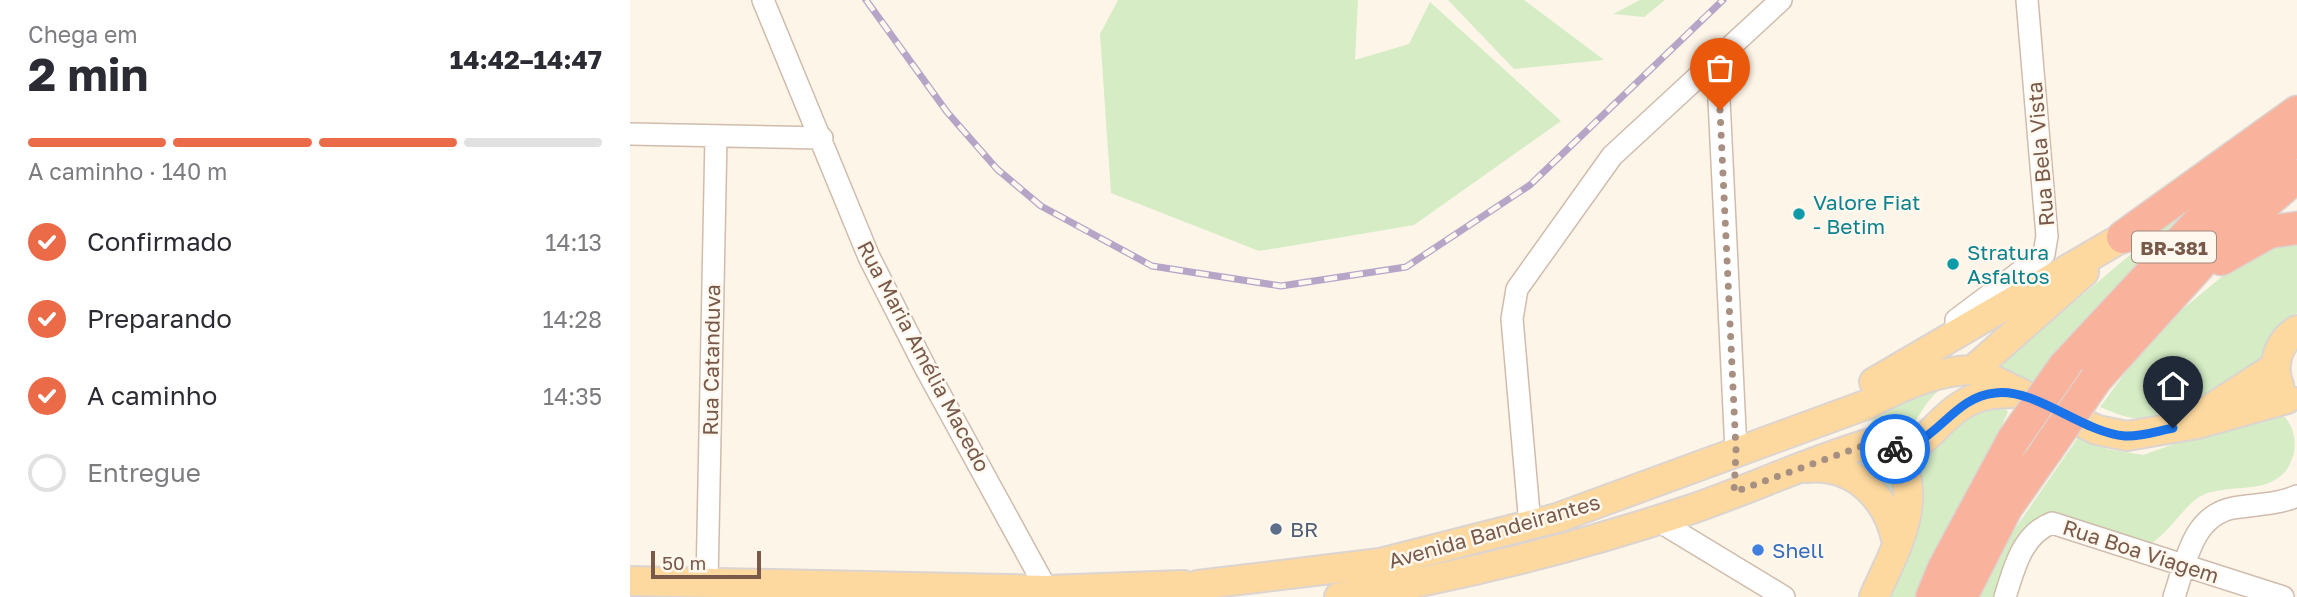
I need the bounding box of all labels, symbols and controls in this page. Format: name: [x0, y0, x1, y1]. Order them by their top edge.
text: Chega em: [28, 20, 138, 48]
pin: [1690, 38, 1750, 110]
text: 14:42–14:47: [450, 44, 602, 75]
text: 2 min: [28, 46, 148, 101]
icon: bag: [1701, 49, 1739, 87]
street label: Rua Bela Vista: [2021, 81, 2059, 227]
text: A caminho · 140 m: [28, 157, 227, 185]
place label: Valore Fiat - Betim: [1813, 189, 1920, 239]
marker: Valore Fiat - Betim: [1791, 206, 1807, 222]
icon: check: [28, 223, 66, 261]
text: Confirmado: [87, 226, 232, 257]
text: 14:13: [545, 228, 602, 256]
road number: BR-381: [2132, 232, 2216, 262]
street label: Rua Maria Amélia Macedo: [852, 236, 996, 476]
place label: Stratura Asfaltos: [1967, 239, 2050, 289]
marker: Stratura Asfaltos: [1945, 256, 1961, 272]
street label: Rua Catanduva: [697, 284, 725, 436]
icon: check: [28, 300, 66, 338]
text: Preparando: [87, 303, 232, 334]
text: 14:28: [543, 305, 602, 333]
pin: [2143, 356, 2203, 428]
icon: home: [2154, 367, 2192, 405]
icon: check: [28, 377, 66, 415]
text: A caminho: [87, 380, 217, 411]
text: 14:35: [543, 382, 602, 410]
courier: [1860, 414, 1930, 484]
icon: bike: [1876, 430, 1914, 468]
text: Entregue: [87, 457, 201, 488]
street label: Avenida Bandeirantes: [1385, 488, 1603, 574]
street label: Rua Boa Viagem: [2060, 513, 2222, 589]
place label: BR: [1290, 516, 1318, 542]
marker: BR: [1268, 521, 1284, 537]
place label: Shell: [1772, 537, 1824, 563]
marker: Shell: [1750, 542, 1766, 558]
scale bar: [651, 548, 761, 580]
text: 50 m: [662, 551, 706, 574]

